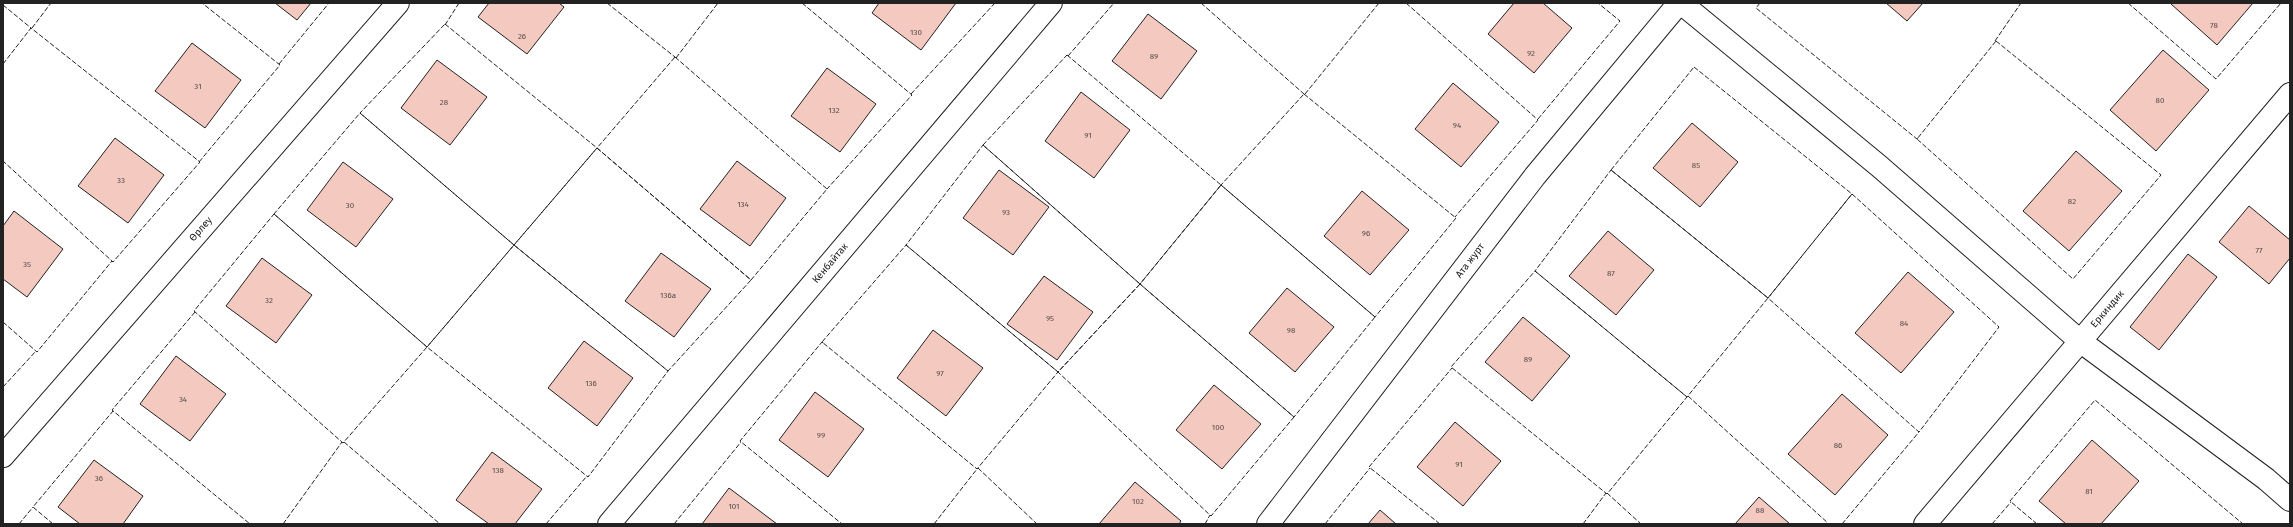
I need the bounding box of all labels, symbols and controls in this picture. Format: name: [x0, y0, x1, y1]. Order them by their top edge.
house number: 78: [2210, 21, 2218, 30]
house number: 130: [910, 28, 922, 37]
house number: 26: [518, 32, 526, 41]
house number: 92: [1527, 49, 1535, 58]
house number: 89: [1150, 52, 1158, 61]
house number: 31: [194, 82, 202, 91]
house number: 80: [2156, 96, 2165, 105]
house number: 28: [440, 98, 449, 107]
house number: 132: [828, 106, 840, 115]
house number: 94: [1453, 121, 1462, 130]
house number: 91: [1084, 131, 1092, 140]
house number: 85: [1692, 161, 1700, 170]
house number: 33: [117, 176, 125, 185]
house number: 82: [2068, 197, 2076, 206]
house number: 134: [737, 200, 750, 209]
house number: 30: [346, 201, 355, 210]
house number: 93: [1002, 208, 1010, 217]
street label: Өрлеу: [187, 214, 215, 244]
house number: 96: [1362, 229, 1370, 238]
street label: Кенбайтак: [810, 240, 851, 286]
street label: Ата журт: [1453, 241, 1487, 280]
house number: 77: [2255, 246, 2263, 255]
house number: 35: [23, 260, 31, 269]
house number: 87: [1607, 269, 1615, 278]
street label: Еркиндик: [2088, 287, 2127, 330]
house number: 136а: [660, 291, 676, 300]
house number: 32: [265, 296, 273, 305]
house number: 95: [1046, 314, 1054, 323]
house number: 84: [1900, 319, 1909, 328]
house number: 98: [1287, 326, 1296, 335]
house number: 89: [1524, 355, 1532, 364]
house number: 97: [936, 369, 944, 378]
house number: 136: [585, 379, 597, 388]
house number: 34: [179, 395, 188, 404]
house number: 100: [1212, 423, 1225, 432]
house number: 99: [817, 431, 825, 440]
house number: 86: [1834, 441, 1842, 450]
house number: 91: [1455, 460, 1463, 469]
house number: 138: [492, 466, 505, 475]
house number: 36: [95, 474, 103, 483]
house number: 81: [2085, 487, 2093, 496]
house number: 102: [1132, 497, 1144, 506]
house number: 101: [728, 502, 740, 511]
house number: 88: [1756, 506, 1765, 515]

